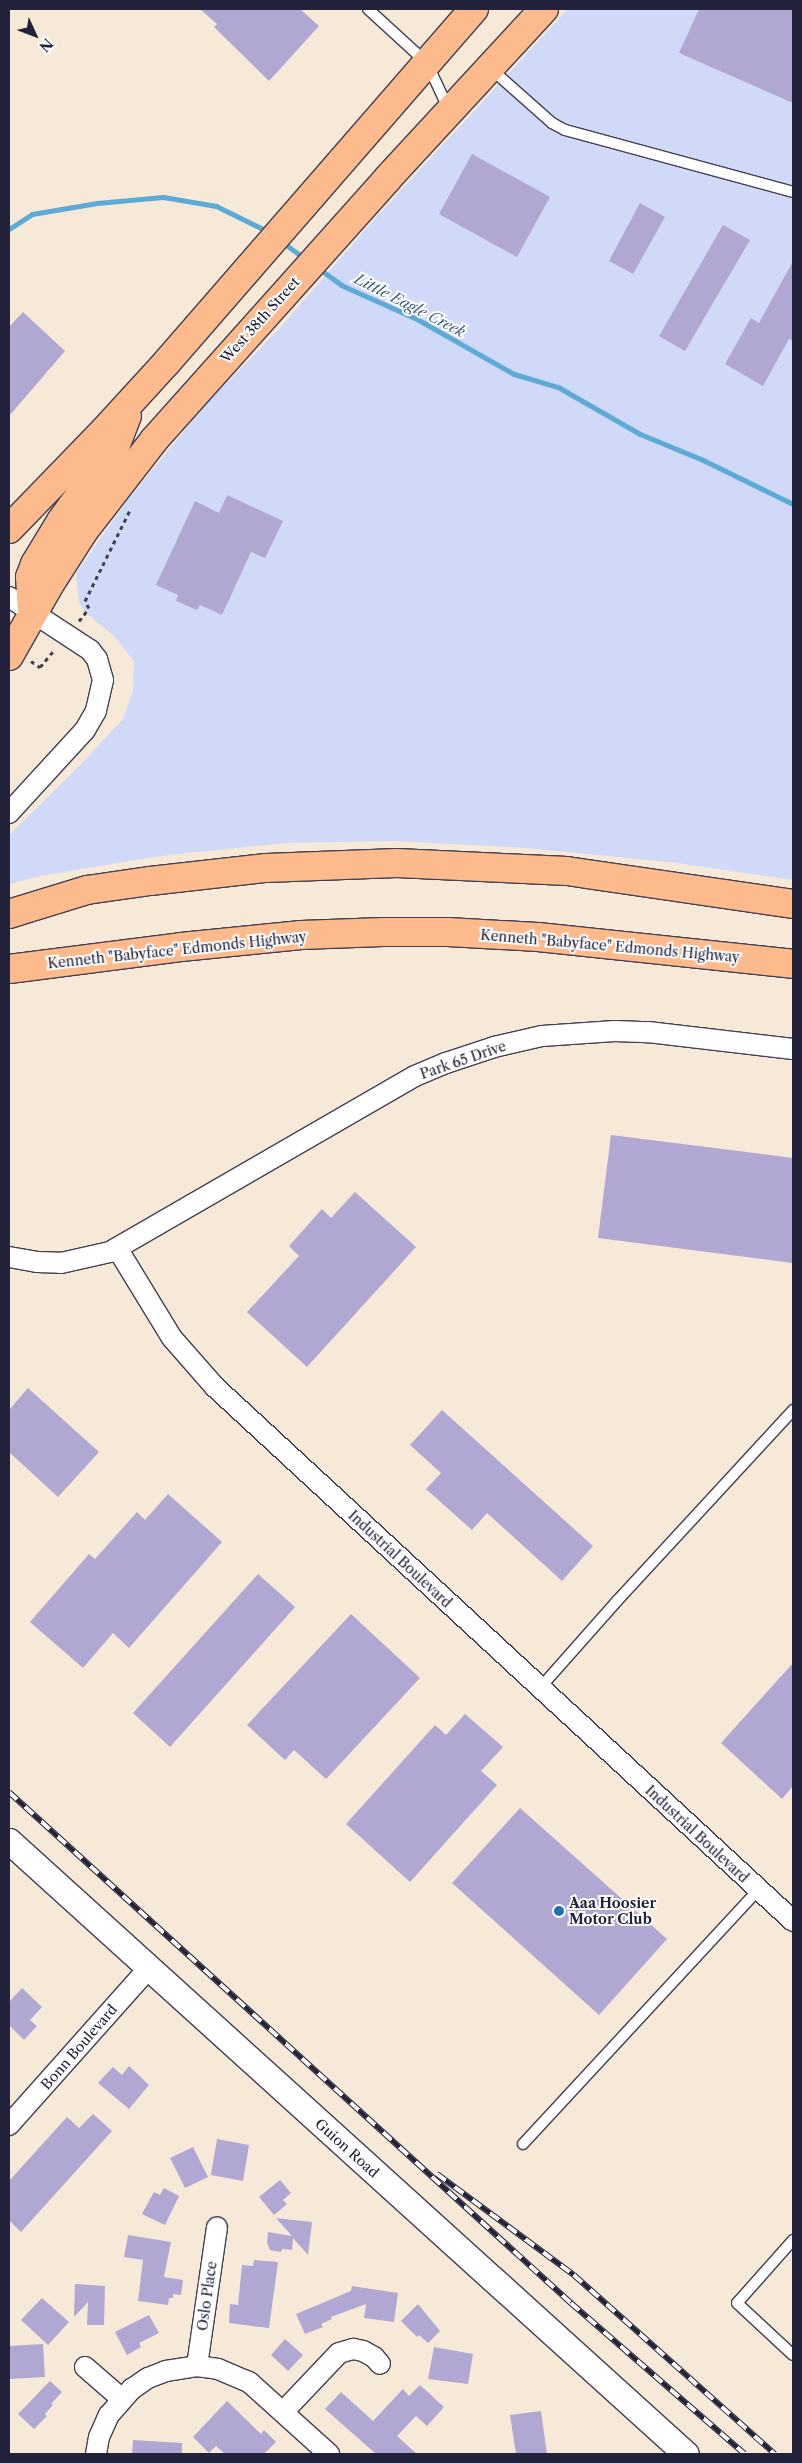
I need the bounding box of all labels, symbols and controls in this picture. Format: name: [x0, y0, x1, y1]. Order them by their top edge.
north arrow: [10, 10, 60, 60]
text: N: [35, 35, 57, 56]
water label: Little Eagle Creek: [352, 269, 468, 341]
street label: West 38th Street: [217, 274, 303, 366]
street label: Kenneth "Babyface" Edmonds Highway: [479, 926, 741, 966]
street label: Kenneth "Babyface" Edmonds Highway: [46, 928, 308, 972]
street label: Park 65 Drive: [418, 1037, 508, 1083]
street label: Industrial Boulevard: [345, 1507, 455, 1611]
street label: Industrial Boulevard: [642, 1782, 752, 1886]
place label: Aaa Hoosier Motor Club: [569, 1895, 656, 1928]
marker: Aaa Hoosier Motor Club: [553, 1905, 565, 1917]
street label: Bonn Boulevard: [38, 2001, 120, 2093]
street label: Guion Road: [312, 2115, 382, 2181]
street label: Oslo Place: [194, 2260, 220, 2332]

